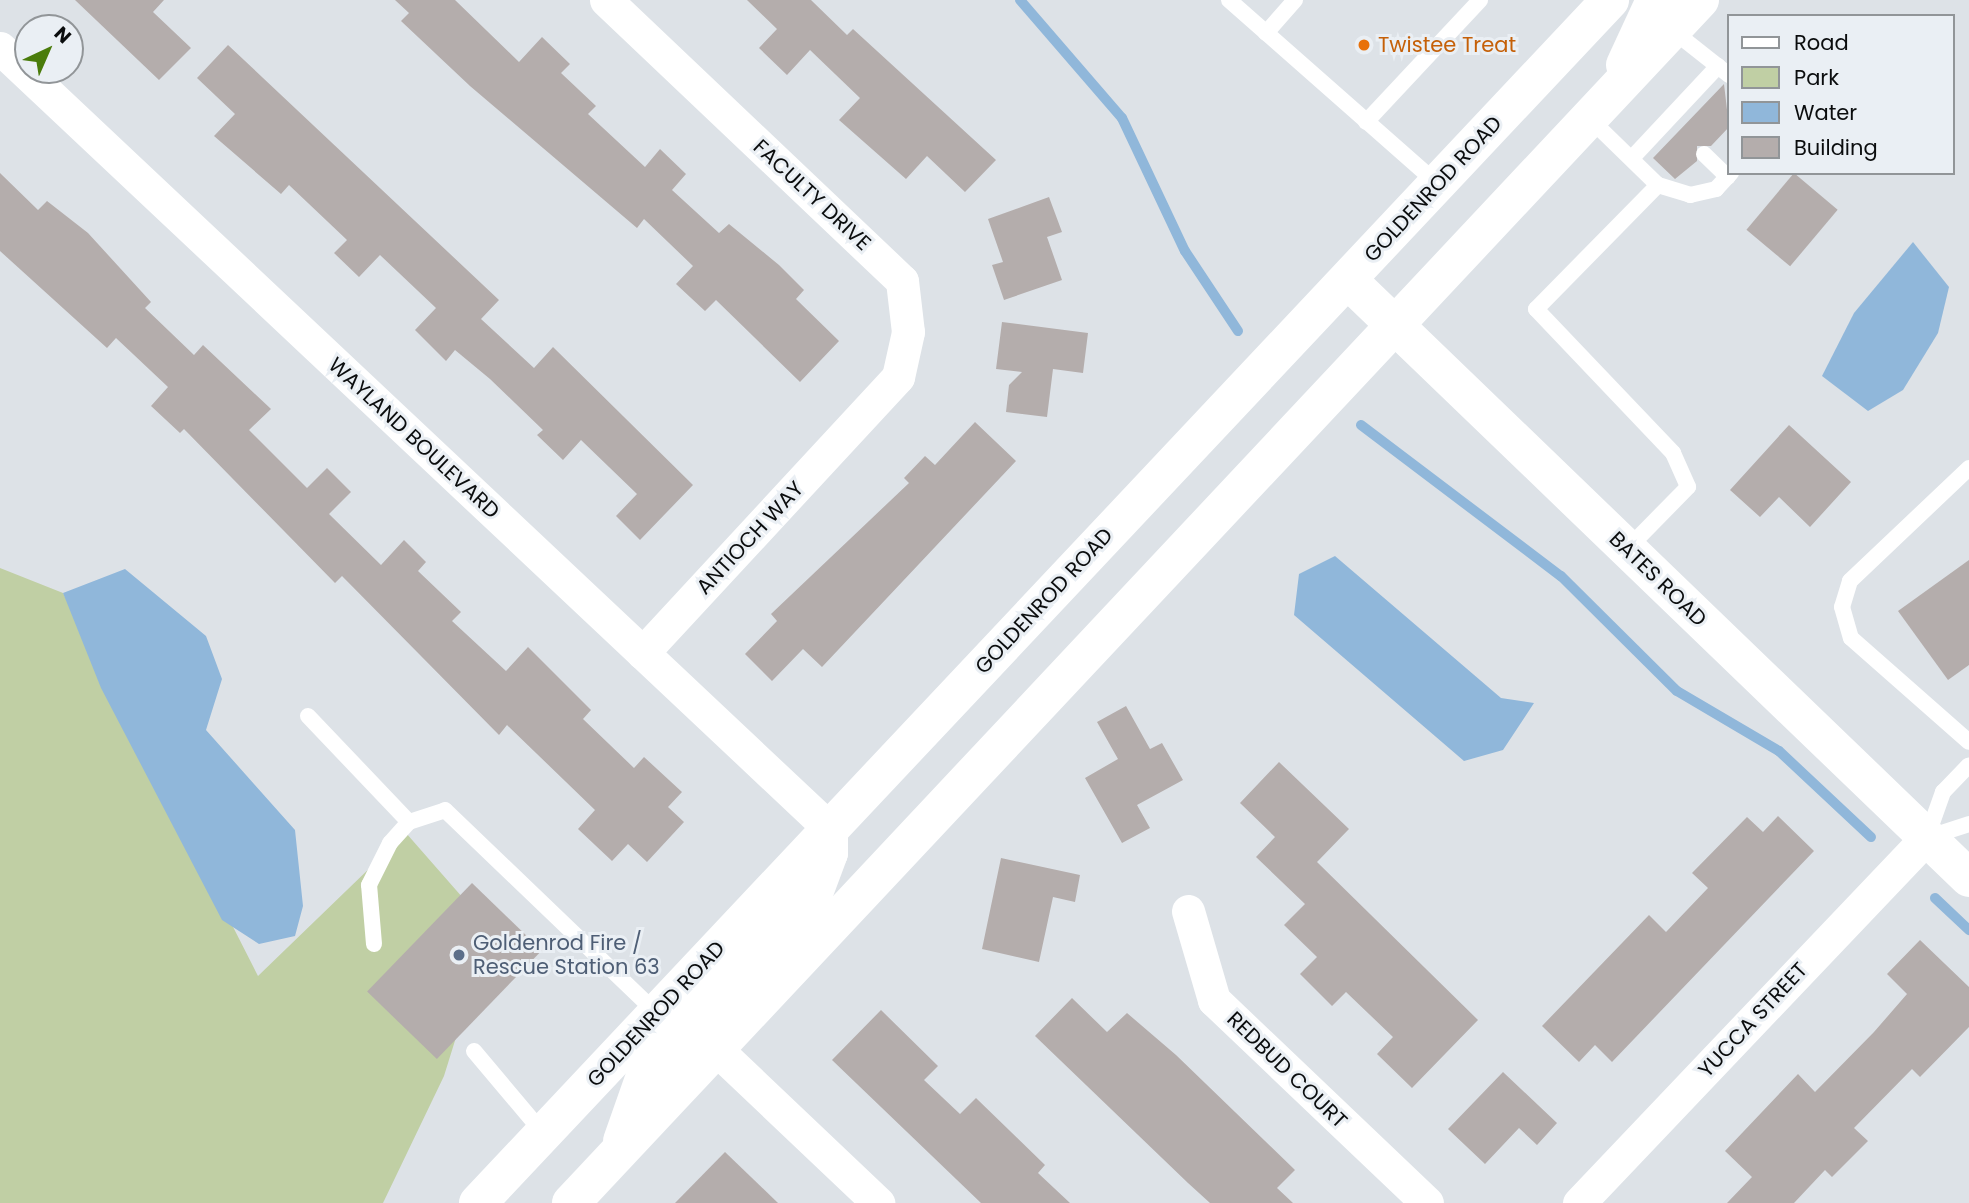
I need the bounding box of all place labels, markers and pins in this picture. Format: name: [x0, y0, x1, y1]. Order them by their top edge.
place label: Twistee Treat: [1378, 32, 1516, 58]
marker: Twistee Treat: [1356, 37, 1372, 53]
place label: Goldenrod Fire / Rescue Station 63: [473, 930, 660, 980]
marker: Goldenrod Fire / Rescue Station 63: [451, 947, 467, 963]

